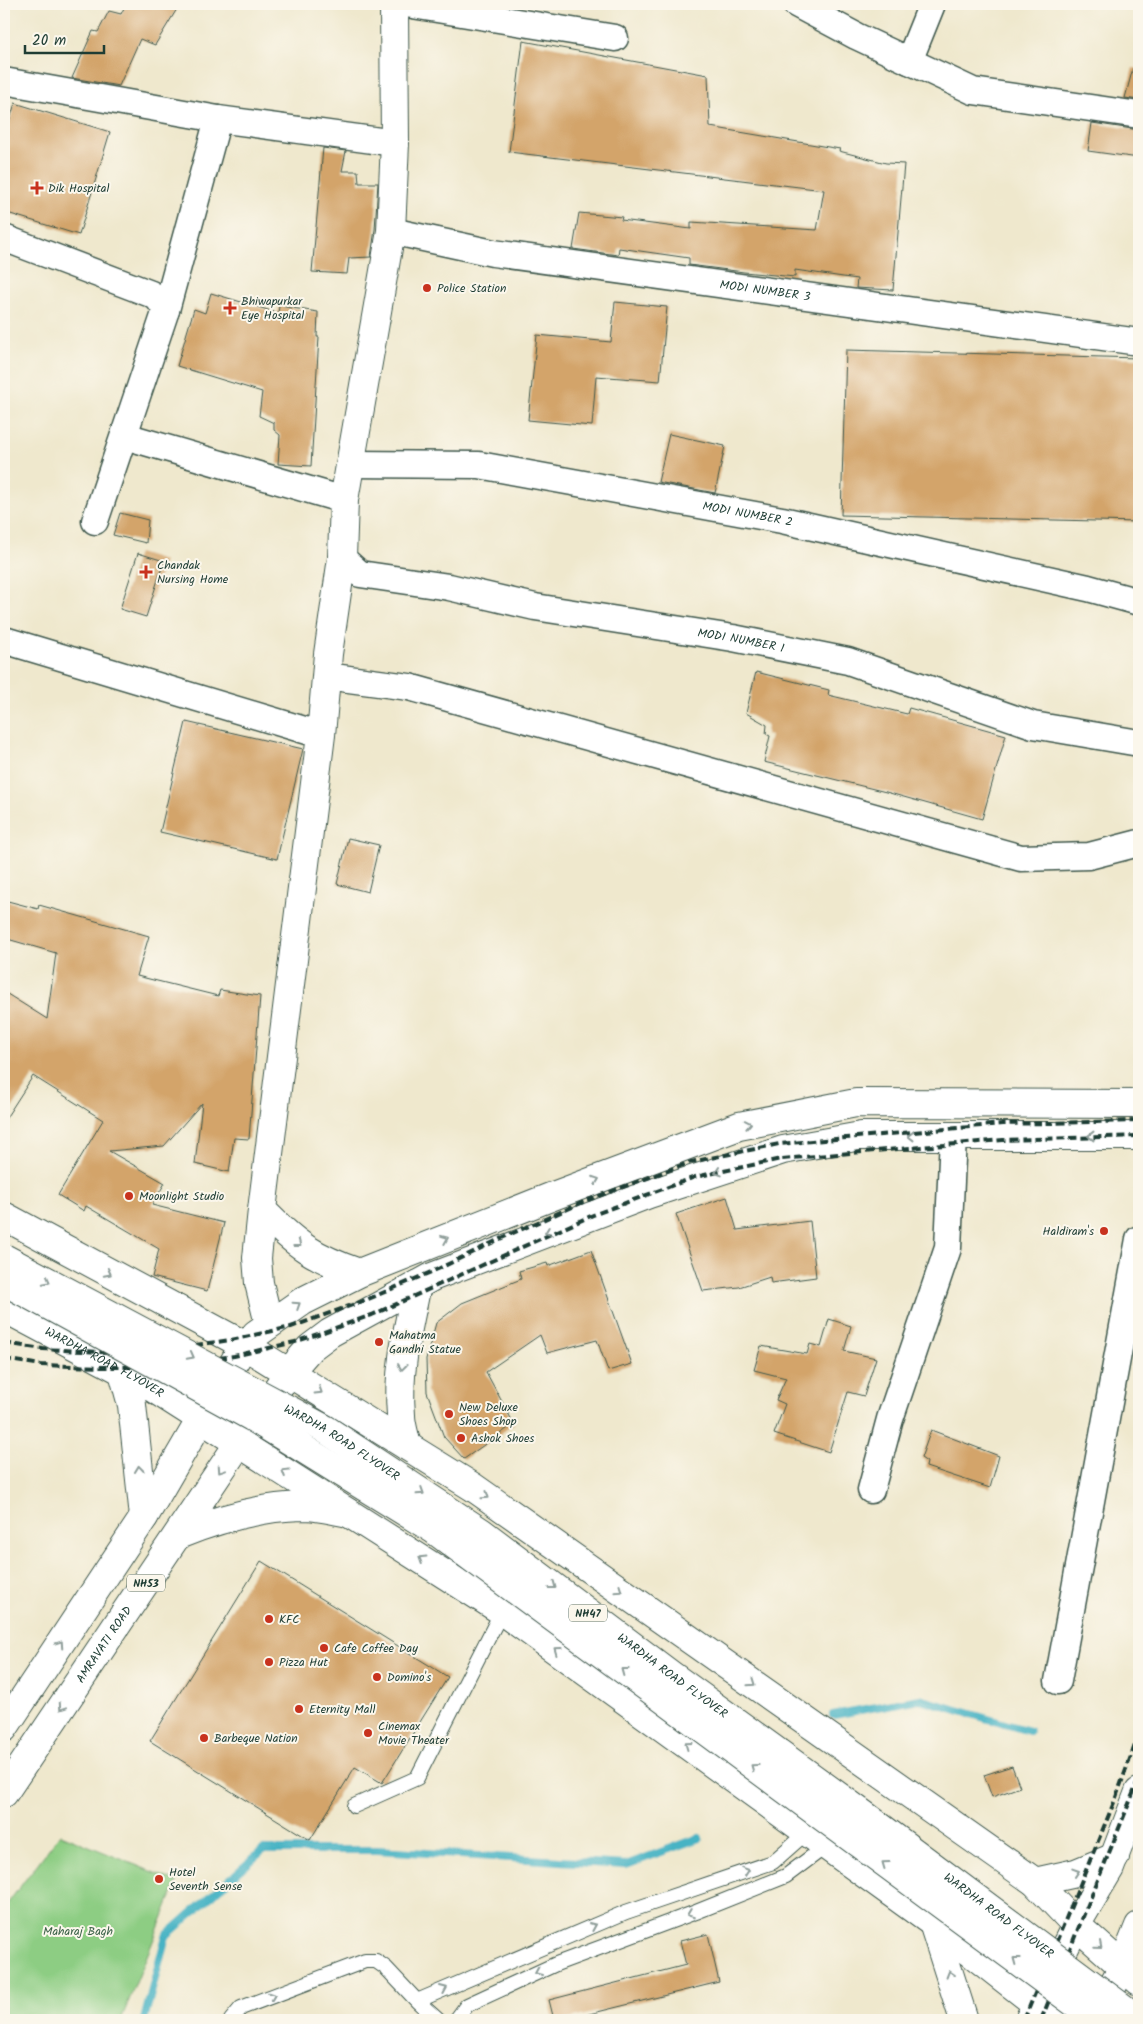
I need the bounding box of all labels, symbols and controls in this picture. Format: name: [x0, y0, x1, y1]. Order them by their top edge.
scale bar: [25, 22, 104, 54]
text: 20 m: [32, 29, 66, 53]
place label: Dik Hospital: [48, 179, 109, 198]
marker: Dik Hospital: [30, 181, 44, 195]
street label: MODI NUMBER 3: [719, 275, 812, 307]
place label: Police Station: [437, 279, 506, 298]
marker: Police Station: [421, 282, 433, 294]
place label: Bhiwapurkar Eye Hospital: [241, 292, 304, 325]
marker: Bhiwapurkar Eye Hospital: [223, 301, 237, 315]
street label: MODI NUMBER 2: [701, 497, 794, 532]
place label: Chandak Nursing Home: [157, 556, 229, 589]
marker: Chandak Nursing Home: [139, 565, 153, 579]
street label: MODI NUMBER 1: [696, 624, 786, 658]
one-way arrow: [744, 1119, 753, 1130]
one-way arrow: [906, 1131, 914, 1141]
one-way arrow: [1086, 1131, 1094, 1141]
one-way arrow: [714, 1166, 722, 1176]
one-way arrow: [591, 1175, 600, 1186]
place label: Moonlight Studio: [139, 1187, 224, 1206]
marker: Moonlight Studio: [123, 1190, 135, 1202]
place label: Haldiram's: [1043, 1222, 1094, 1241]
marker: Haldiram's: [1098, 1225, 1110, 1237]
one-way arrow: [544, 1226, 553, 1236]
one-way arrow: [440, 1235, 449, 1245]
one-way arrow: [292, 1238, 301, 1246]
one-way arrow: [103, 1267, 112, 1277]
one-way arrow: [42, 1275, 51, 1285]
one-way arrow: [291, 1302, 300, 1312]
street label: WARDHA ROAD FLYOVER: [41, 1322, 168, 1403]
place label: Mahatma Gandhi Statue: [389, 1326, 462, 1359]
marker: Mahatma Gandhi Statue: [373, 1336, 385, 1348]
one-way arrow: [186, 1350, 195, 1360]
one-way arrow: [397, 1363, 408, 1371]
one-way arrow: [314, 1385, 323, 1395]
place label: New Deluxe Shoes Shop: [459, 1398, 518, 1431]
street label: WARDHA ROAD FLYOVER: [280, 1400, 403, 1486]
marker: New Deluxe Shoes Shop: [443, 1408, 455, 1420]
place label: Ashok Shoes: [471, 1429, 534, 1448]
marker: Ashok Shoes: [455, 1432, 467, 1444]
one-way arrow: [134, 1464, 145, 1472]
one-way arrow: [218, 1464, 227, 1474]
one-way arrow: [281, 1469, 290, 1478]
one-way arrow: [416, 1486, 425, 1496]
one-way arrow: [481, 1490, 490, 1500]
one-way arrow: [418, 1556, 427, 1566]
road number: NH53: [127, 1575, 165, 1592]
one-way arrow: [547, 1581, 556, 1589]
one-way arrow: [614, 1584, 623, 1593]
street label: AMRAVATI ROAD: [71, 1602, 137, 1687]
road number: NH47: [569, 1605, 607, 1622]
place label: KFC: [279, 1610, 300, 1629]
marker: KFC: [263, 1613, 275, 1625]
street label: WARDHA ROAD FLYOVER: [613, 1629, 732, 1723]
place label: Cafe Coffee Day: [334, 1639, 418, 1658]
one-way arrow: [54, 1640, 63, 1650]
marker: Cafe Coffee Day: [318, 1642, 330, 1654]
one-way arrow: [553, 1647, 563, 1656]
place label: Pizza Hut: [279, 1653, 328, 1672]
marker: Pizza Hut: [263, 1656, 275, 1668]
place label: Domino's: [387, 1668, 431, 1687]
one-way arrow: [620, 1668, 630, 1677]
marker: Domino's: [371, 1671, 383, 1683]
one-way arrow: [747, 1677, 756, 1686]
place label: Eternity Mall: [309, 1700, 375, 1719]
one-way arrow: [59, 1701, 68, 1710]
marker: Eternity Mall: [293, 1703, 305, 1715]
place label: Cinemax Movie Theater: [378, 1717, 450, 1750]
marker: Cinemax Movie Theater: [362, 1727, 374, 1739]
place label: Barbeque Nation: [214, 1729, 298, 1748]
marker: Barbeque Nation: [198, 1732, 210, 1744]
one-way arrow: [685, 1742, 694, 1751]
one-way arrow: [751, 1765, 760, 1773]
one-way arrow: [882, 1861, 891, 1869]
place label: Hotel Seventh Sense: [169, 1863, 243, 1896]
one-way arrow: [741, 1867, 750, 1877]
street label: WARDHA ROAD FLYOVER: [939, 1868, 1058, 1963]
one-way arrow: [1071, 1868, 1079, 1878]
marker: Hotel Seventh Sense: [153, 1873, 165, 1885]
one-way arrow: [686, 1908, 695, 1918]
one-way arrow: [588, 1921, 597, 1932]
park label: Maharaj Bagh: [43, 1922, 113, 1941]
one-way arrow: [1093, 1940, 1102, 1948]
one-way arrow: [1012, 1957, 1022, 1966]
one-way arrow: [534, 1966, 543, 1977]
one-way arrow: [946, 1970, 956, 1978]
one-way arrow: [439, 1985, 448, 1996]
one-way arrow: [267, 1992, 275, 2002]

